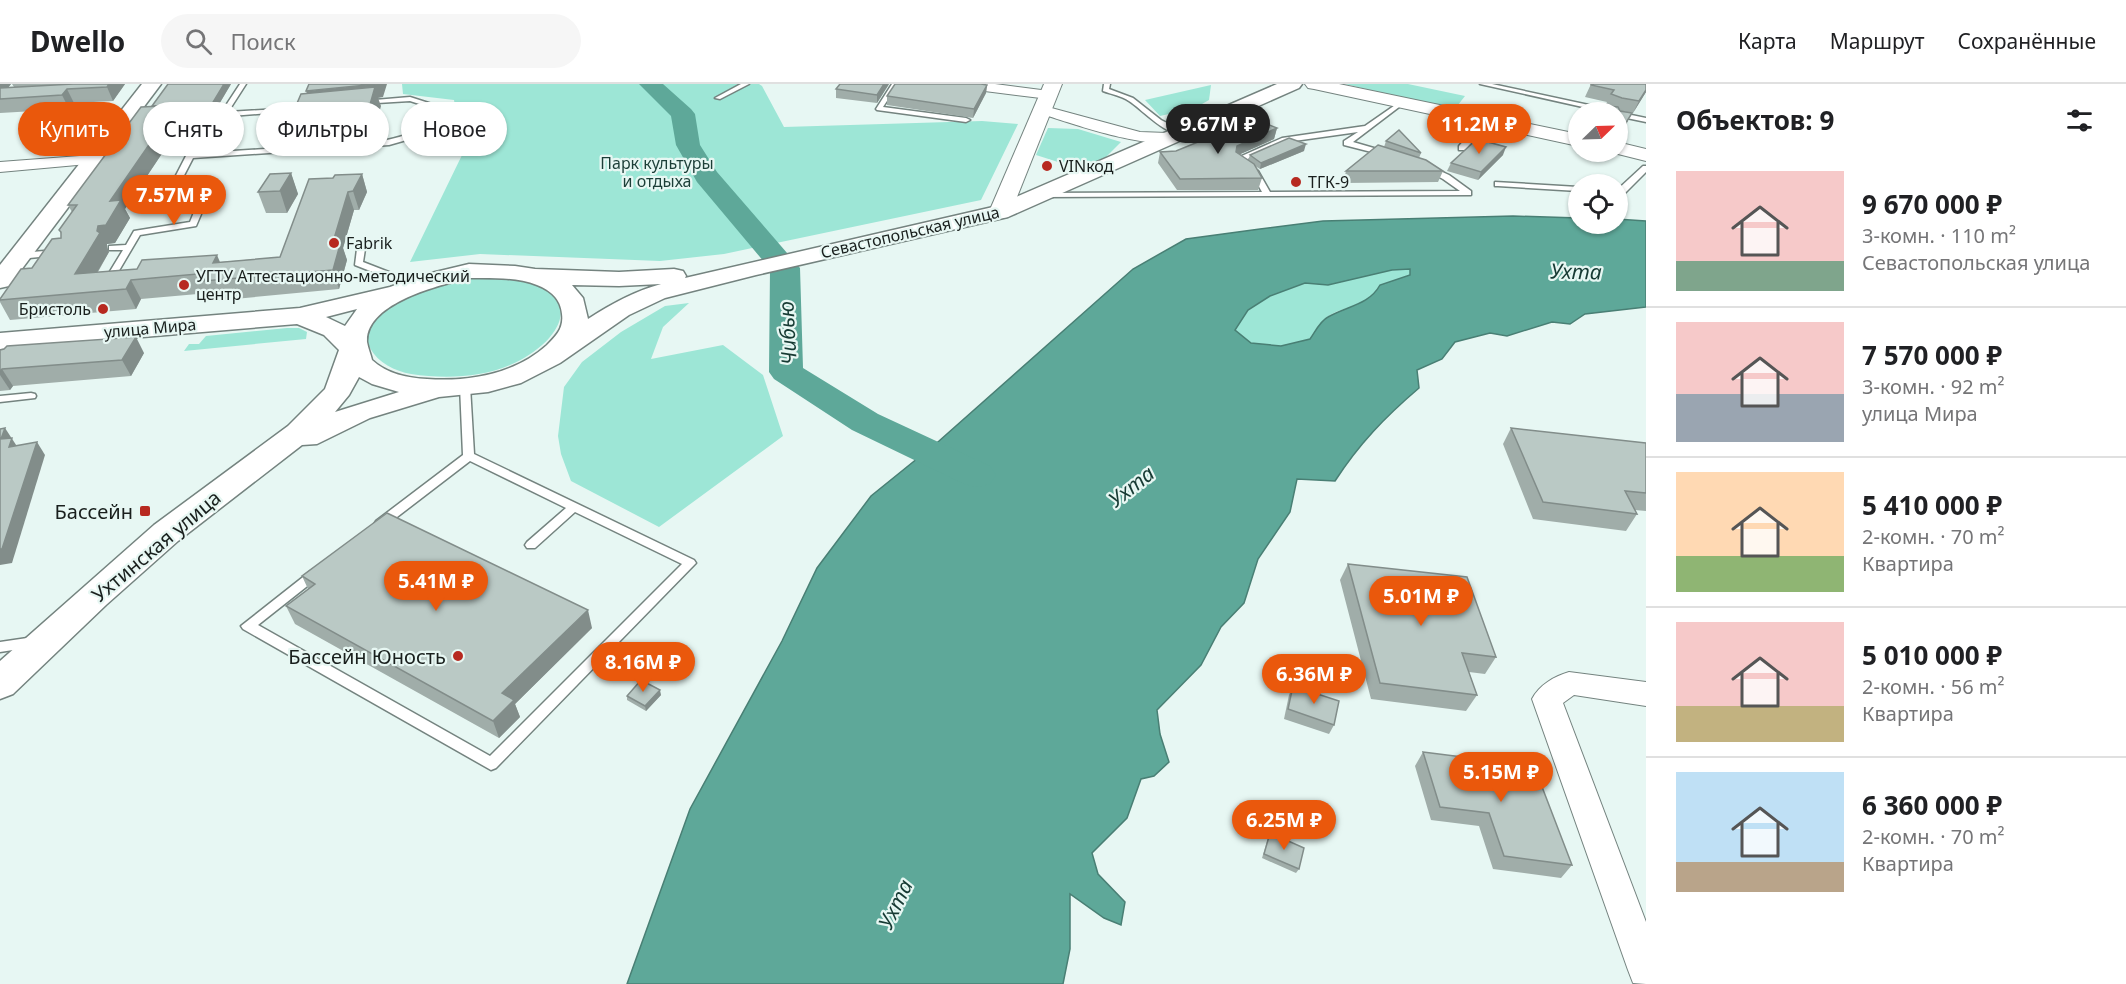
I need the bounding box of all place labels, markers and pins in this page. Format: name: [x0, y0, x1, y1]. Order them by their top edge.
pin: 9.67M ₽: [1163, 104, 1273, 155]
pin: 11.2M ₽: [1424, 104, 1534, 155]
place label: VINкод: [1059, 155, 1114, 177]
marker: VINкод: [1040, 159, 1054, 173]
place label: ТГК-9: [1308, 171, 1349, 193]
pin: 7.57M ₽: [119, 175, 229, 226]
marker: ТГК-9: [1289, 175, 1303, 189]
place label: Fabrik: [346, 232, 393, 254]
marker: Fabrik: [327, 236, 341, 250]
place label: УГТУ Аттестационно-методический центр: [196, 265, 470, 305]
marker: УГТУ Аттестационно-методический центр: [177, 278, 191, 292]
place label: Бристоль: [19, 298, 91, 320]
marker: Бристоль: [96, 302, 110, 316]
place label: Бассейн: [55, 498, 133, 525]
marker: Бассейн: [138, 504, 152, 518]
pin: 5.41M ₽: [381, 561, 491, 612]
pin: 5.01M ₽: [1366, 576, 1476, 627]
pin: 8.16M ₽: [588, 642, 698, 693]
place label: Бассейн Юность: [288, 643, 446, 670]
marker: Бассейн Юность: [451, 649, 465, 663]
pin: 6.36M ₽: [1259, 654, 1369, 705]
pin: 5.15M ₽: [1446, 752, 1556, 803]
pin: 6.25M ₽: [1229, 800, 1339, 851]

